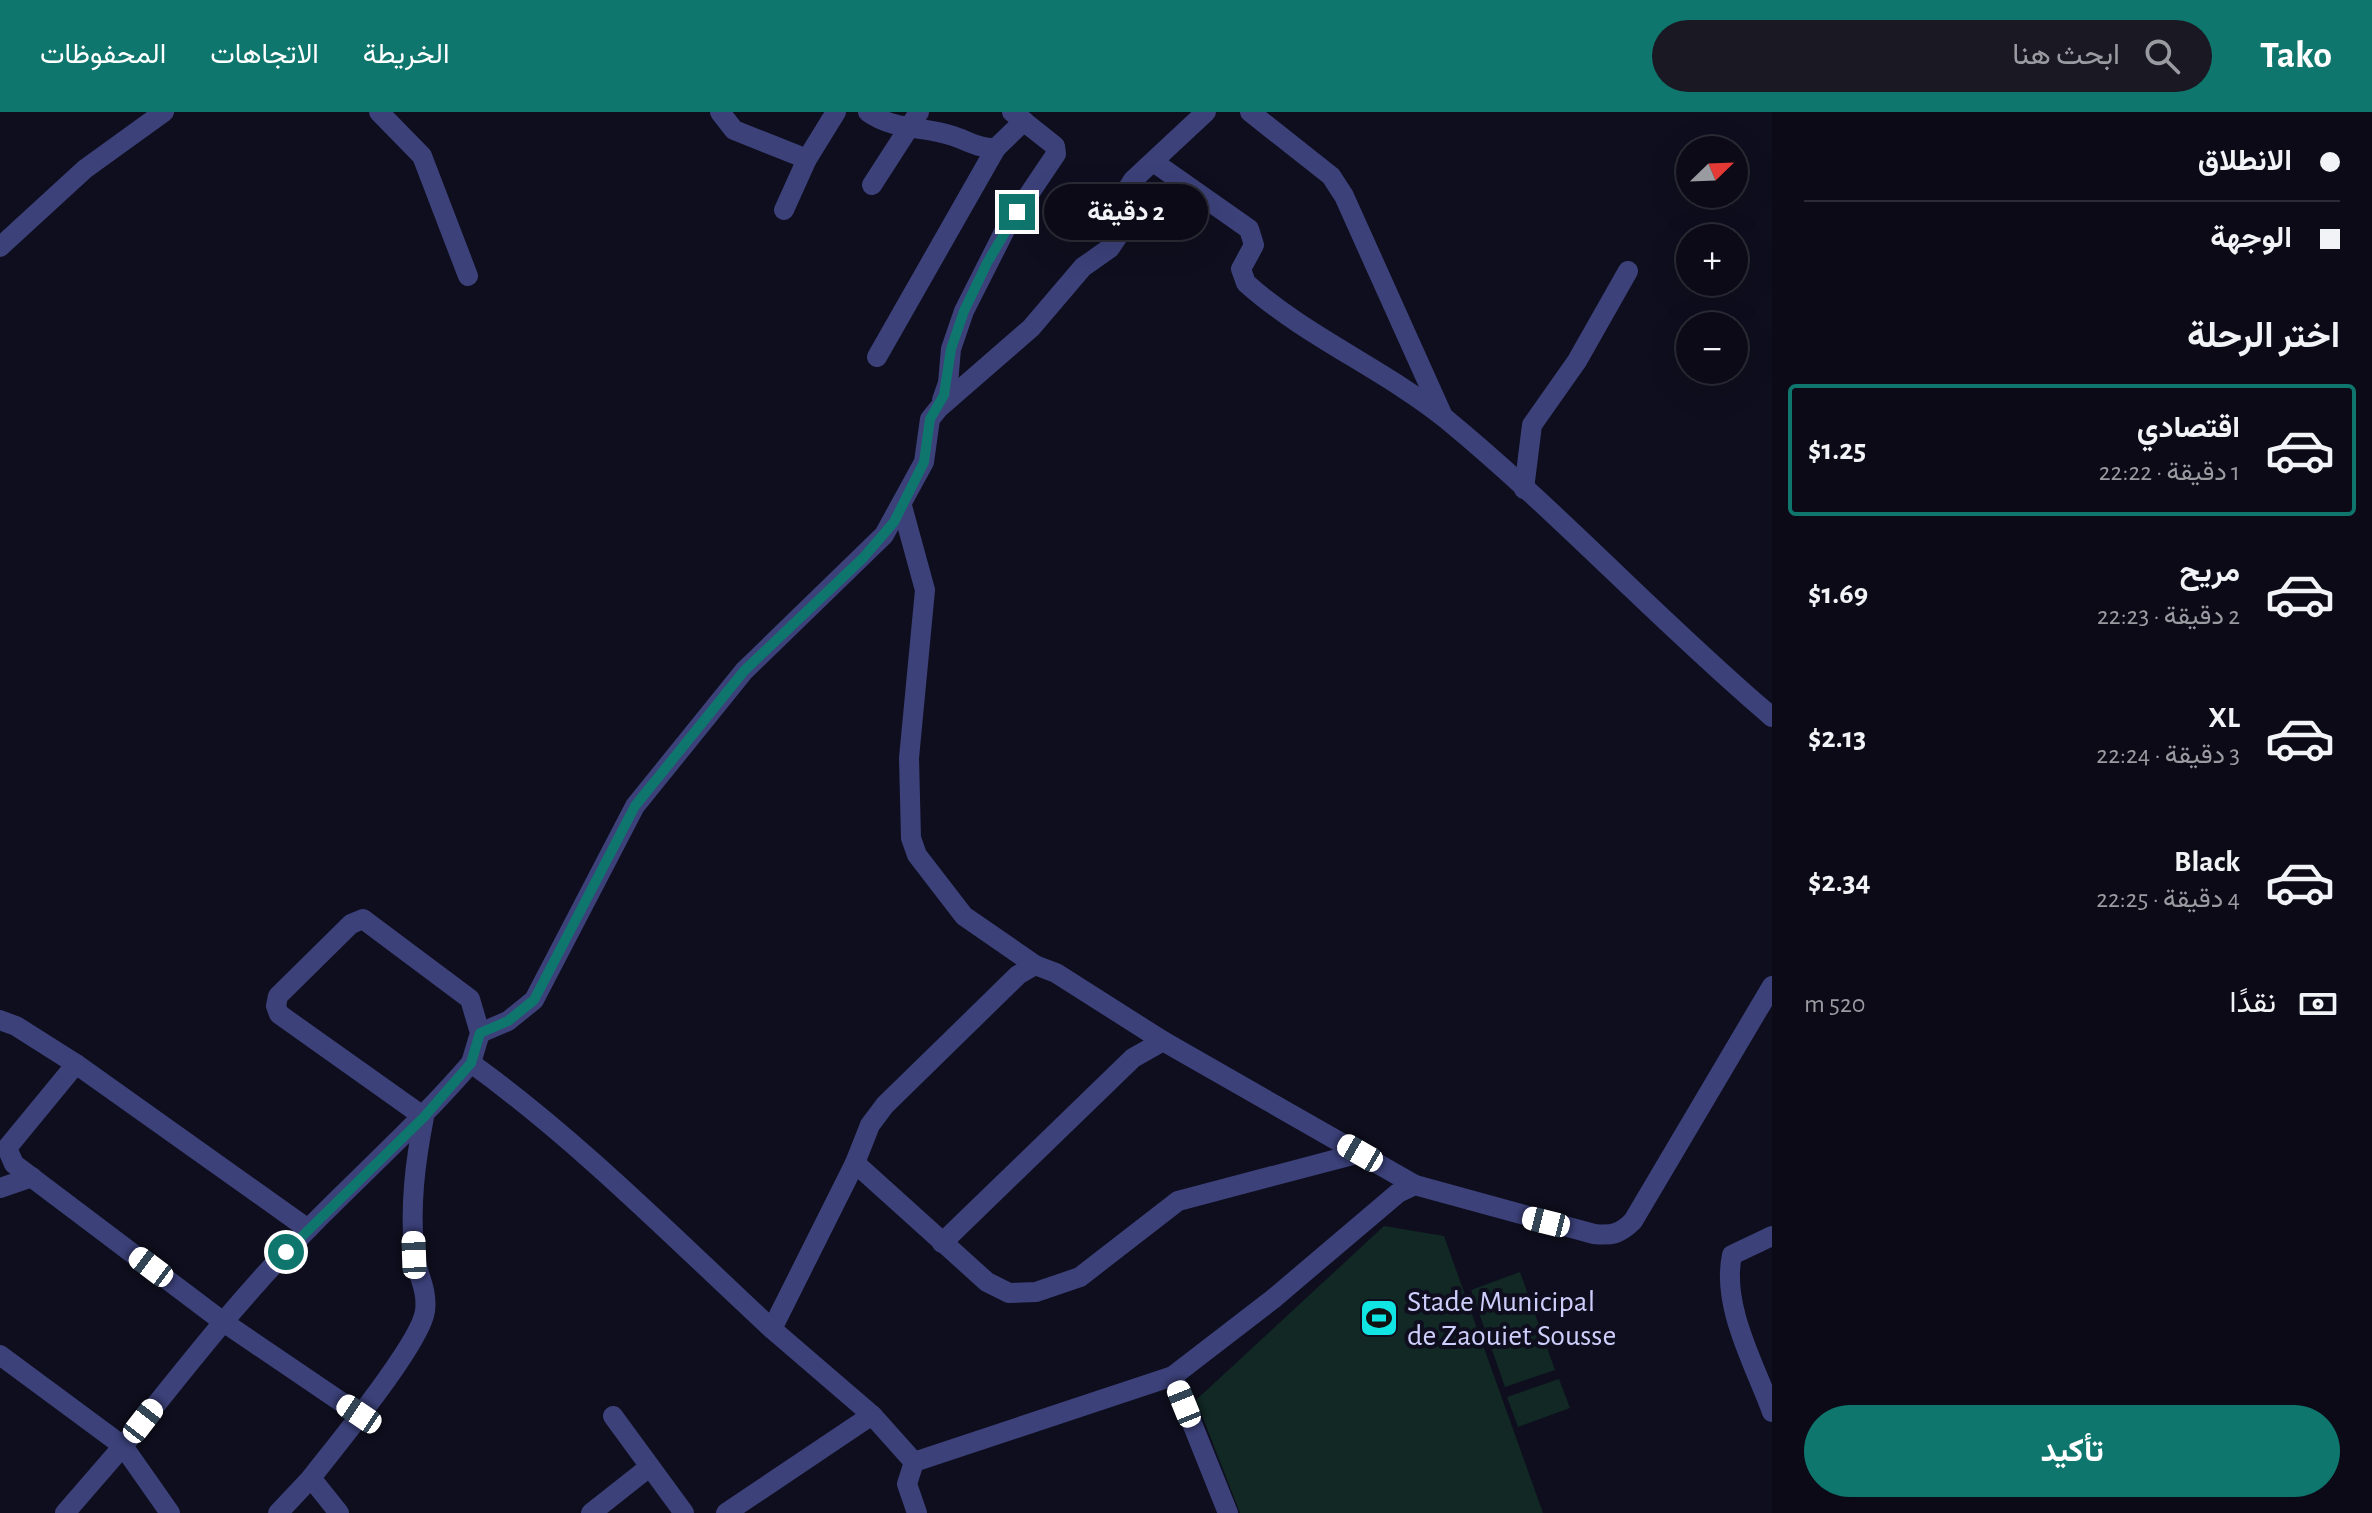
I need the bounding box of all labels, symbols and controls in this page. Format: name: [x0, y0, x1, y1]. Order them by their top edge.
search box: [1652, 20, 2212, 92]
icon: search: [2140, 34, 2184, 78]
text: Tako: [2260, 37, 2332, 75]
text: ابحث هنا: [2012, 40, 2120, 70]
text: المحفوظات: [40, 41, 166, 69]
text: الاتجاهات: [210, 41, 319, 69]
text: الخريطة: [363, 41, 449, 69]
north arrow: [1676, 136, 1748, 208]
map controls: [1676, 136, 1748, 384]
text: الانطلاق: [2198, 146, 2292, 176]
callout: 2 دقيقة: [1045, 184, 1209, 240]
route end: [999, 194, 1035, 230]
text: 2 دقيقة: [1087, 199, 1165, 225]
text: الوجهة: [2210, 223, 2292, 253]
button: +: [1676, 224, 1748, 296]
button: −: [1676, 312, 1748, 384]
text: اختر الرحلة: [2187, 318, 2340, 354]
text: اقتصادي: [2137, 413, 2240, 443]
icon: car: [2264, 414, 2336, 486]
text: $1.25: [1808, 435, 1866, 465]
text: 1 دقيقة · 22:22: [2099, 459, 2240, 485]
text: مريح: [2180, 557, 2240, 587]
icon: car: [2264, 558, 2336, 630]
text: $1.69: [1808, 579, 1868, 609]
text: 2 دقيقة · 22:23: [2097, 603, 2240, 629]
icon: car: [2264, 702, 2336, 774]
text: XL: [2208, 703, 2240, 733]
text: $2.13: [1808, 723, 1866, 753]
text: 3 دقيقة · 22:24: [2096, 742, 2240, 768]
icon: car: [2264, 846, 2336, 918]
text: Black: [2174, 847, 2240, 877]
text: $2.34: [1808, 867, 1871, 897]
text: 4 دقيقة · 22:25: [2096, 886, 2240, 912]
icon: cash: [2296, 982, 2340, 1026]
text: نقدًا: [2230, 988, 2276, 1018]
text: 520 m: [1804, 991, 1866, 1017]
car: [1333, 1131, 1387, 1175]
car: [1520, 1205, 1572, 1239]
car: [401, 1231, 427, 1279]
route start: [268, 1234, 304, 1270]
car: [125, 1243, 177, 1291]
place label: Stade Municipal de Zaouiet Sousse: [1407, 1287, 1616, 1351]
sports icon: Stade Municipal de Zaouiet Sousse: [1358, 1297, 1400, 1339]
car: [1164, 1377, 1204, 1431]
car: [332, 1391, 386, 1437]
car: [119, 1395, 167, 1447]
button: تأكيد: [1804, 1405, 2340, 1497]

